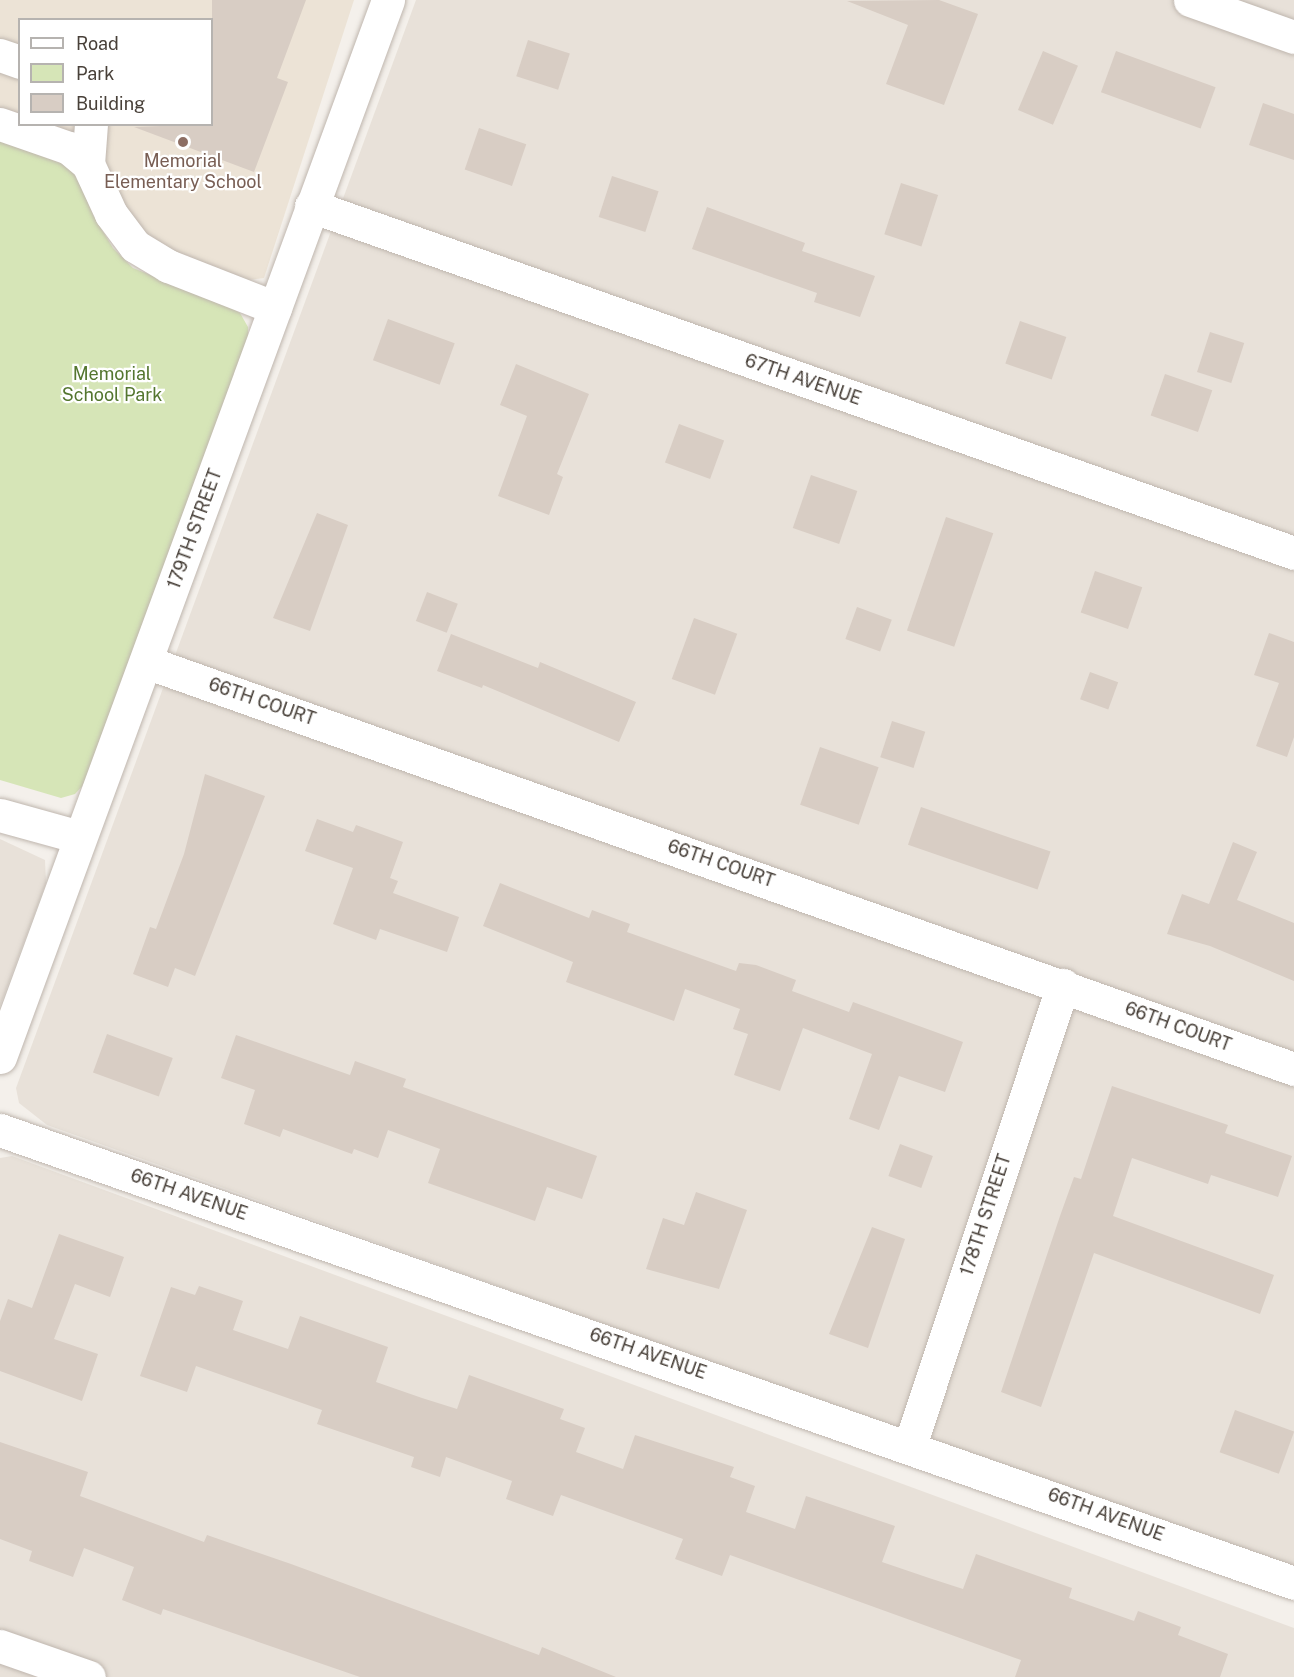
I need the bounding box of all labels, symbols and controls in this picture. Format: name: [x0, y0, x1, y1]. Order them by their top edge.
legend: [18, 18, 213, 126]
text: Road: [76, 33, 119, 54]
text: Park: [76, 63, 114, 84]
text: Building: [76, 93, 145, 114]
marker: Memorial Elementary School: [176, 135, 190, 149]
place label: Memorial Elementary School: [104, 151, 262, 194]
street label: 67TH AVENUE: [742, 350, 864, 410]
park label: Memorial School Park: [62, 364, 162, 406]
street label: 179TH STREET: [163, 466, 227, 592]
street label: 66TH COURT: [206, 674, 318, 730]
street label: 66TH COURT: [665, 836, 777, 892]
street label: 66TH COURT: [1122, 998, 1234, 1056]
street label: 178TH STREET: [956, 1152, 1016, 1278]
street label: 66TH AVENUE: [128, 1165, 250, 1225]
street label: 66TH AVENUE: [587, 1324, 709, 1384]
street label: 66TH AVENUE: [1045, 1484, 1167, 1546]

